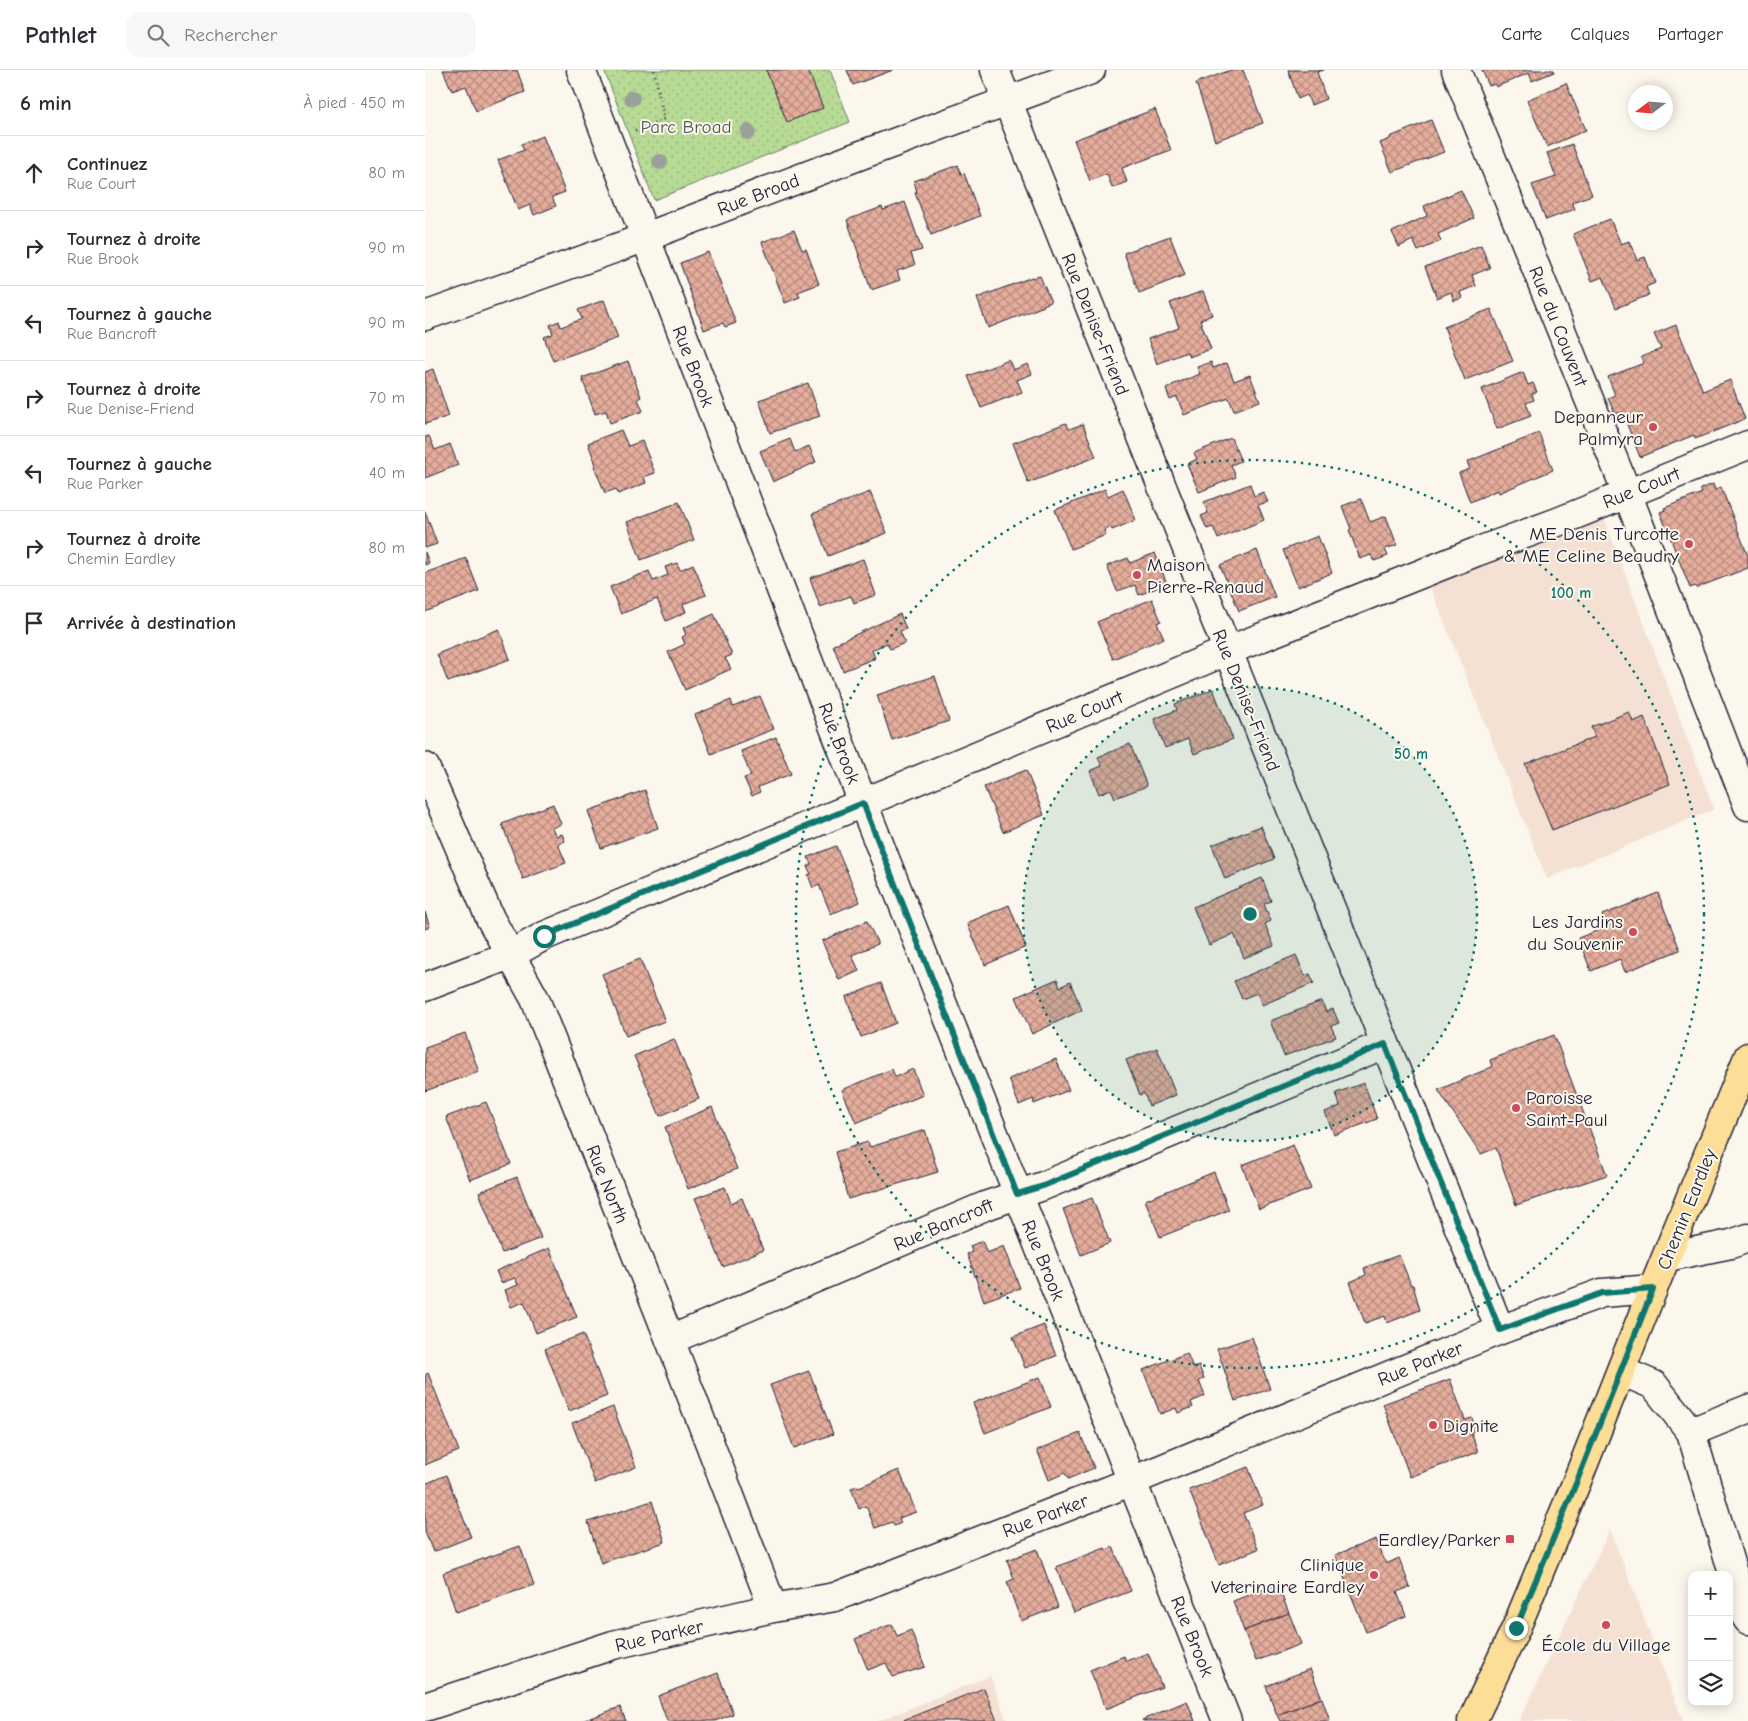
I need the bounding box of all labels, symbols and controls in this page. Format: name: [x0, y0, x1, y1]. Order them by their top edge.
search box: [126, 12, 476, 57]
text: Pathlet: [25, 21, 96, 49]
icon: search: [144, 21, 172, 49]
text: Rechercher: [184, 24, 277, 46]
text: Carte: [1501, 24, 1542, 45]
text: Calques: [1570, 24, 1630, 45]
text: Partager: [1658, 24, 1723, 45]
north arrow: [1628, 85, 1673, 130]
text: 6 min: [20, 91, 72, 115]
text: À pied · 450 m: [303, 94, 405, 112]
park label: Parc Broad: [640, 116, 732, 138]
text: Continuez: [67, 153, 147, 175]
icon: ahead: [20, 159, 48, 187]
text: 80 m: [368, 164, 405, 182]
street label: Rue Broad: [714, 169, 802, 221]
text: Rue Court: [67, 175, 135, 193]
text: Tournez à droite: [67, 228, 201, 250]
icon: right: [20, 234, 48, 262]
text: 90 m: [368, 239, 405, 257]
text: Rue Brook: [67, 250, 139, 268]
street label: Rue Denise-Friend: [1057, 250, 1134, 399]
street label: Rue du Couvent: [1524, 263, 1592, 390]
text: Tournez à gauche: [67, 303, 212, 325]
icon: left: [20, 309, 48, 337]
text: 90 m: [368, 314, 405, 332]
street label: Rue Brook: [668, 323, 719, 411]
text: Rue Bancroft: [67, 325, 156, 343]
text: Tournez à droite: [67, 378, 201, 400]
icon: right: [20, 384, 48, 412]
text: 70 m: [369, 389, 405, 407]
text: Rue Denise-Friend: [67, 400, 194, 418]
place label: Depanneur Palmyra: [1554, 406, 1643, 450]
marker: Depanneur Palmyra: [1647, 421, 1659, 433]
text: Tournez à gauche: [67, 453, 212, 475]
icon: left: [20, 459, 48, 487]
street label: Rue Court: [1600, 462, 1684, 513]
text: 40 m: [369, 464, 405, 482]
text: Rue Parker: [67, 475, 143, 493]
place label: ME Denis Turcotte & ME Celine Beaudry: [1504, 523, 1679, 567]
text: Tournez à droite: [67, 528, 201, 550]
icon: right: [20, 534, 48, 562]
marker: ME Denis Turcotte & ME Celine Beaudry: [1683, 538, 1695, 550]
text: 80 m: [368, 539, 405, 557]
text: Chemin Eardley: [67, 550, 175, 568]
place label: Maison Pierre-Renaud: [1147, 554, 1264, 598]
marker: Maison Pierre-Renaud: [1131, 569, 1143, 581]
text: 100 m: [1551, 584, 1591, 602]
icon: arrive: [20, 609, 48, 637]
text: Arrivée à destination: [67, 612, 236, 634]
street label: Rue Denise-Friend: [1208, 626, 1285, 775]
street label: Rue Court: [1043, 686, 1127, 738]
street label: Rue Brook: [814, 700, 865, 788]
text: 50 m: [1394, 745, 1428, 763]
centre of rings: [1241, 905, 1259, 923]
place label: Les Jardins du Souvenir: [1527, 911, 1623, 955]
route start: [533, 925, 556, 948]
marker: Les Jardins du Souvenir: [1627, 926, 1639, 938]
place label: Paroisse Saint-Paul: [1526, 1087, 1608, 1131]
marker: Paroisse Saint-Paul: [1510, 1102, 1522, 1114]
street label: Rue North: [581, 1142, 633, 1227]
street label: Chemin Eardley: [1653, 1145, 1721, 1273]
street label: Rue Bancroft: [890, 1194, 997, 1256]
street label: Rue Brook: [1017, 1217, 1070, 1305]
street label: Rue Parker: [1375, 1337, 1467, 1391]
place label: Dignite: [1443, 1415, 1499, 1437]
marker: Dignite: [1427, 1419, 1439, 1431]
street label: Rue Parker: [999, 1489, 1092, 1542]
place label: Eardley/Parker: [1378, 1529, 1500, 1551]
marker: Eardley/Parker: [1504, 1533, 1516, 1545]
place label: Clinique Veterinaire Eardley: [1211, 1554, 1364, 1598]
marker: Clinique Veterinaire Eardley: [1368, 1569, 1380, 1581]
map controls: [1688, 1571, 1733, 1706]
button: +: [1688, 1571, 1733, 1616]
street label: Rue Brook: [1166, 1593, 1219, 1681]
street label: Rue Parker: [613, 1615, 706, 1657]
button: −: [1688, 1616, 1733, 1661]
route end: [1505, 1617, 1528, 1640]
marker: École du Village: [1600, 1619, 1612, 1631]
place label: École du Village: [1541, 1634, 1671, 1656]
button: layers: [1688, 1661, 1733, 1706]

